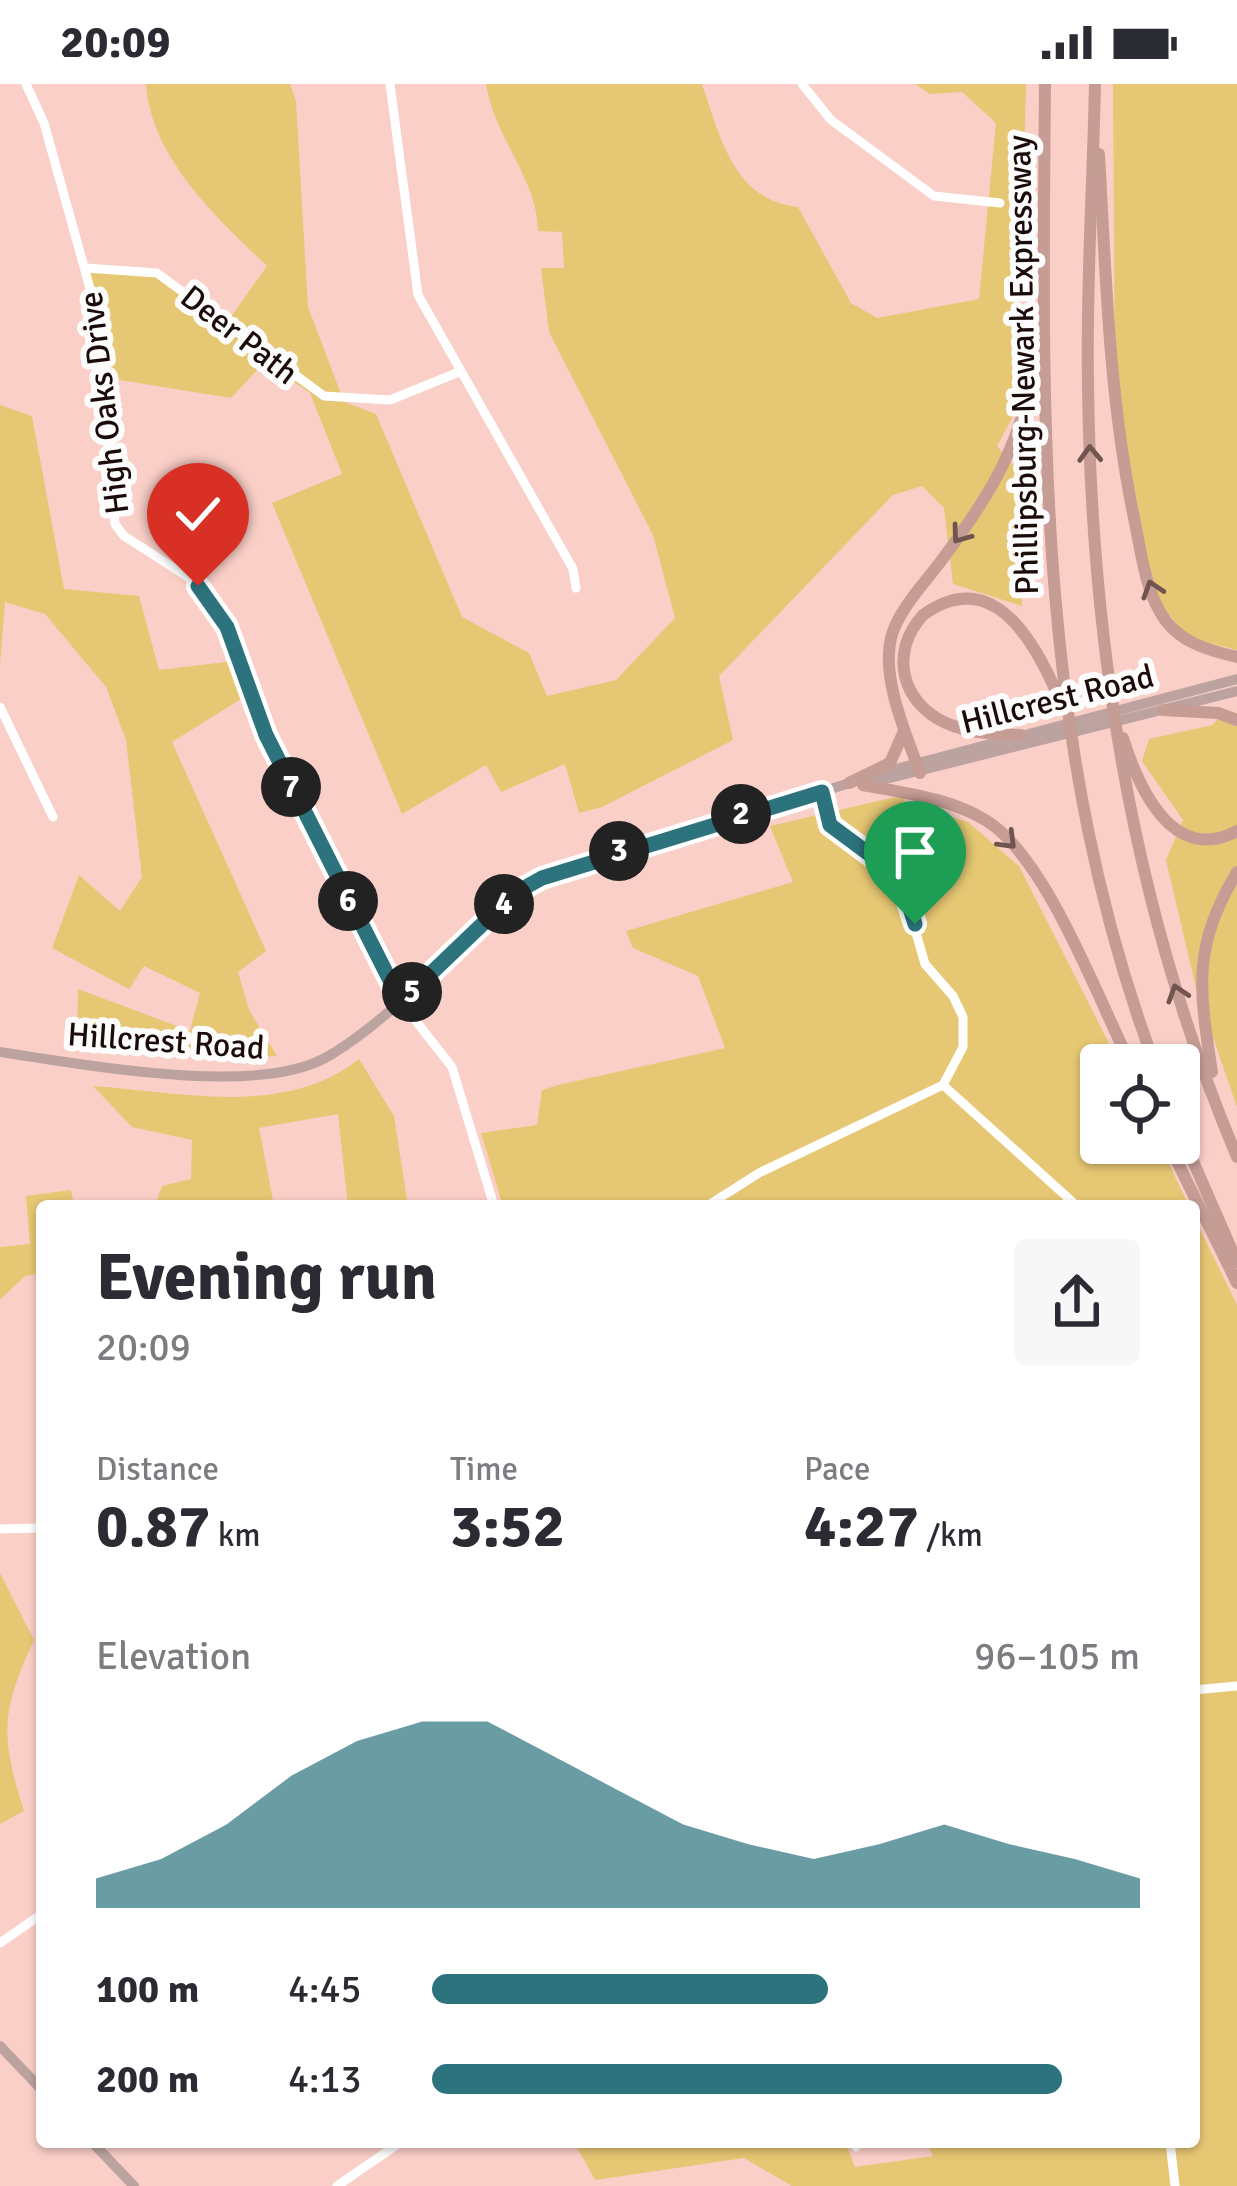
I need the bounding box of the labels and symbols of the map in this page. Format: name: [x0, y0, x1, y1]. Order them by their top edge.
street label: Phillipsburg-Newark Expressway: [999, 134, 1048, 595]
street label: Deer Path: [172, 277, 306, 394]
street label: High Oaks Drive: [70, 289, 138, 516]
one-way arrow: [1078, 444, 1104, 463]
pin: [147, 463, 249, 586]
one-way arrow: [953, 522, 975, 543]
one-way arrow: [1141, 579, 1166, 600]
street label: Hillcrest Road: [957, 656, 1158, 743]
pin: 7: [261, 757, 321, 817]
pin: 2: [711, 784, 771, 844]
pin: [864, 801, 966, 924]
pin: 3: [589, 821, 649, 881]
one-way arrow: [994, 826, 1016, 848]
pin: 6: [318, 871, 378, 931]
pin: 4: [474, 874, 534, 934]
pin: 5: [382, 962, 442, 1022]
one-way arrow: [1167, 983, 1192, 1004]
street label: Hillcrest Road: [66, 1014, 266, 1069]

